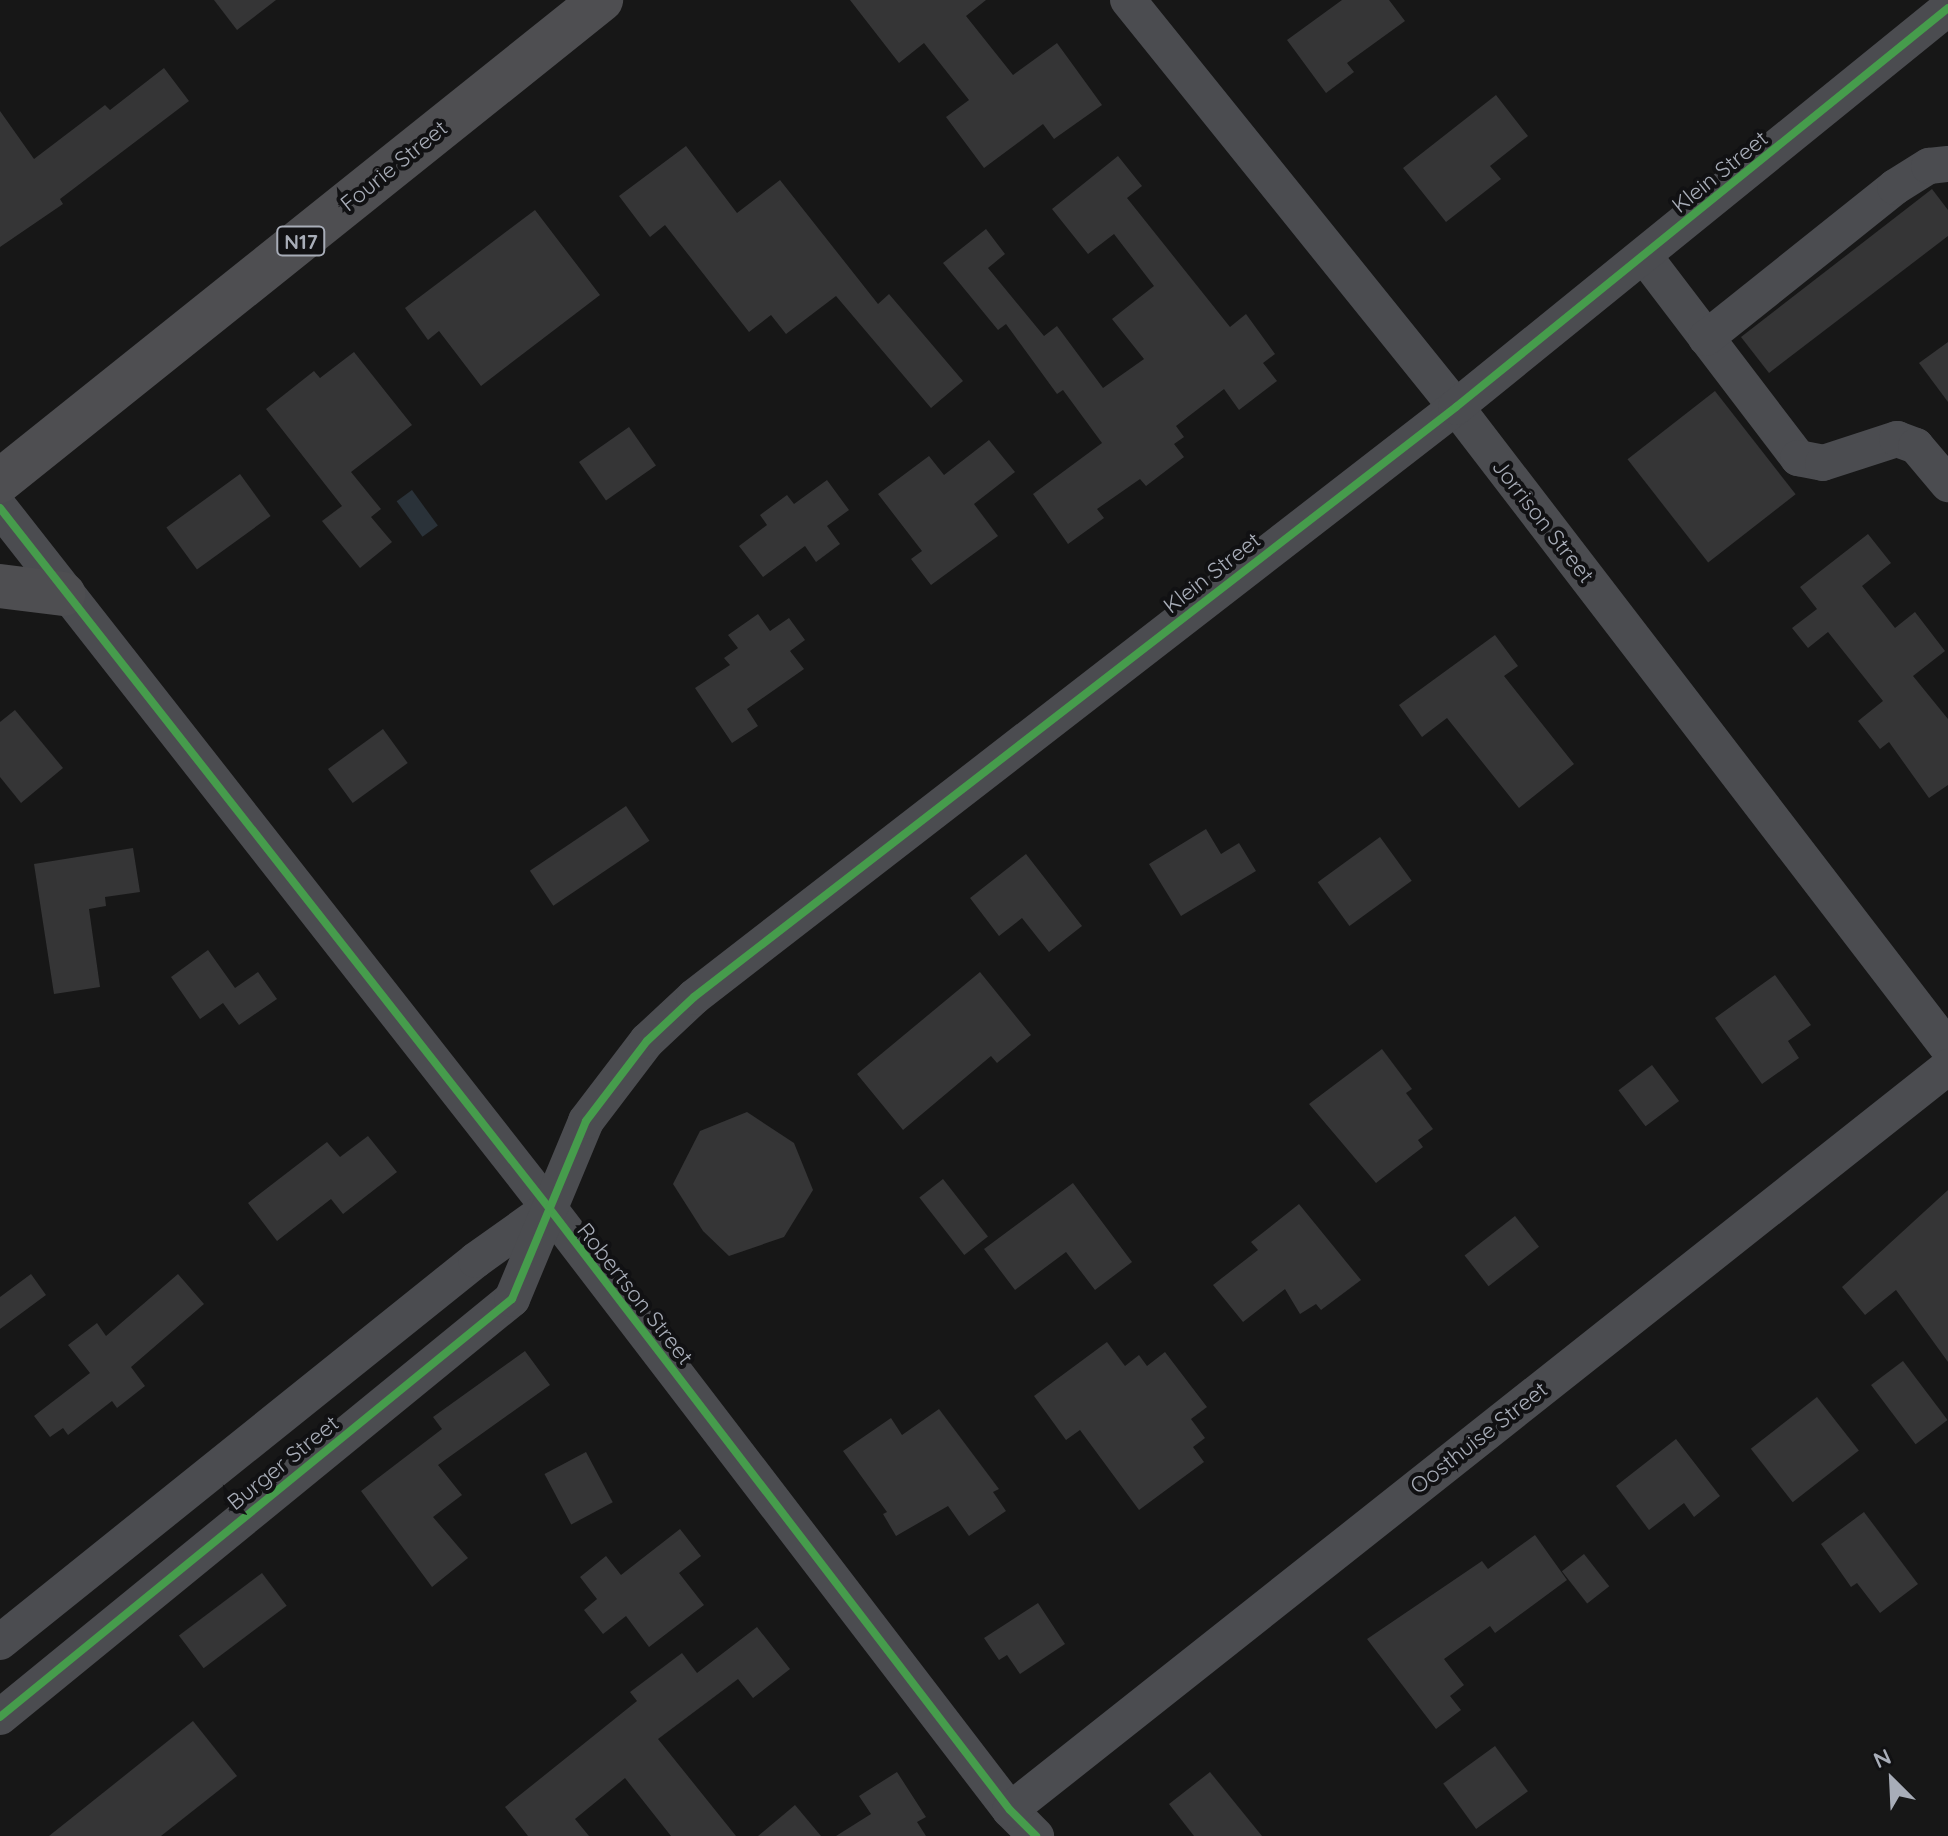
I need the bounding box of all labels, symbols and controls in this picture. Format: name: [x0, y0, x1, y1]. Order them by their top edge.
street label: Fourie Street: [335, 115, 453, 217]
street label: Klein Street: [1667, 125, 1773, 219]
road number: N17: [275, 225, 327, 257]
street label: Jorrison Street: [1486, 454, 1600, 588]
street label: Klein Street: [1158, 527, 1266, 619]
street label: Robertson Street: [571, 1218, 699, 1370]
street label: Oosthuise Street: [1405, 1376, 1553, 1500]
street label: Burger Street: [222, 1410, 344, 1516]
north arrow: [1852, 1740, 1932, 1820]
text: N: [1869, 1742, 1895, 1774]

